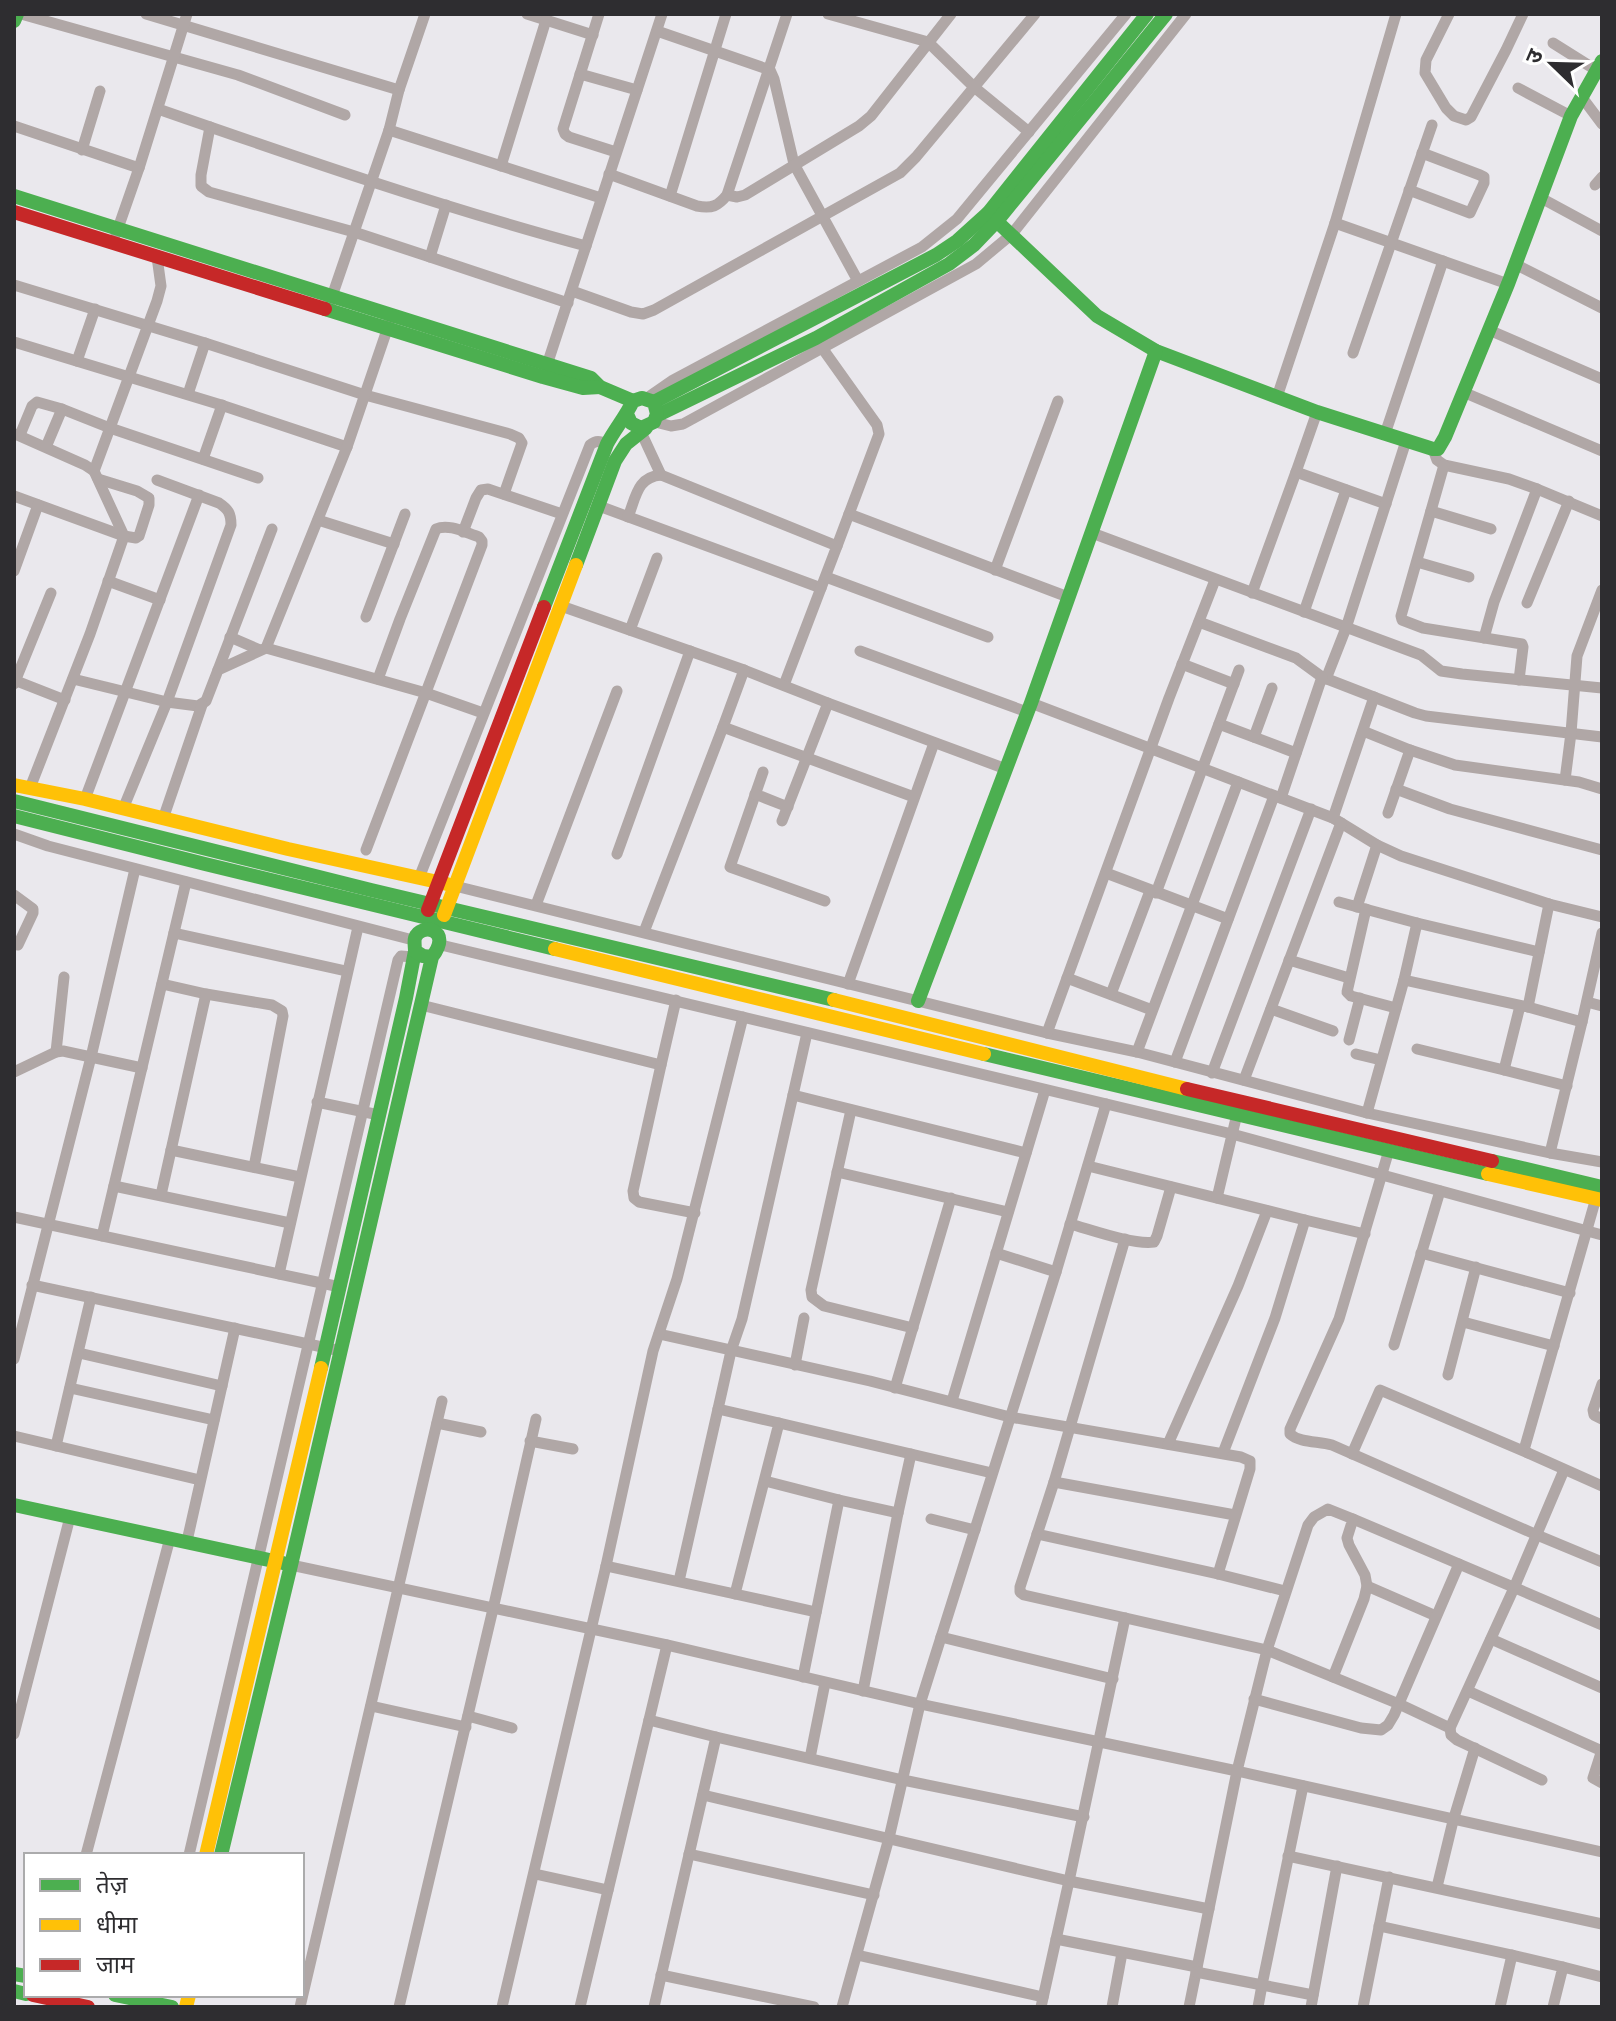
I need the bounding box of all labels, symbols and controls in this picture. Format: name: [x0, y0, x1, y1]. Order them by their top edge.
north arrow: [1512, 24, 1592, 104]
text: उ: [1516, 43, 1549, 68]
legend: [24, 1853, 304, 1997]
text: तेज़: [96, 1867, 129, 1900]
text: धीमा: [96, 1907, 138, 1940]
text: जाम: [96, 1947, 135, 1980]

